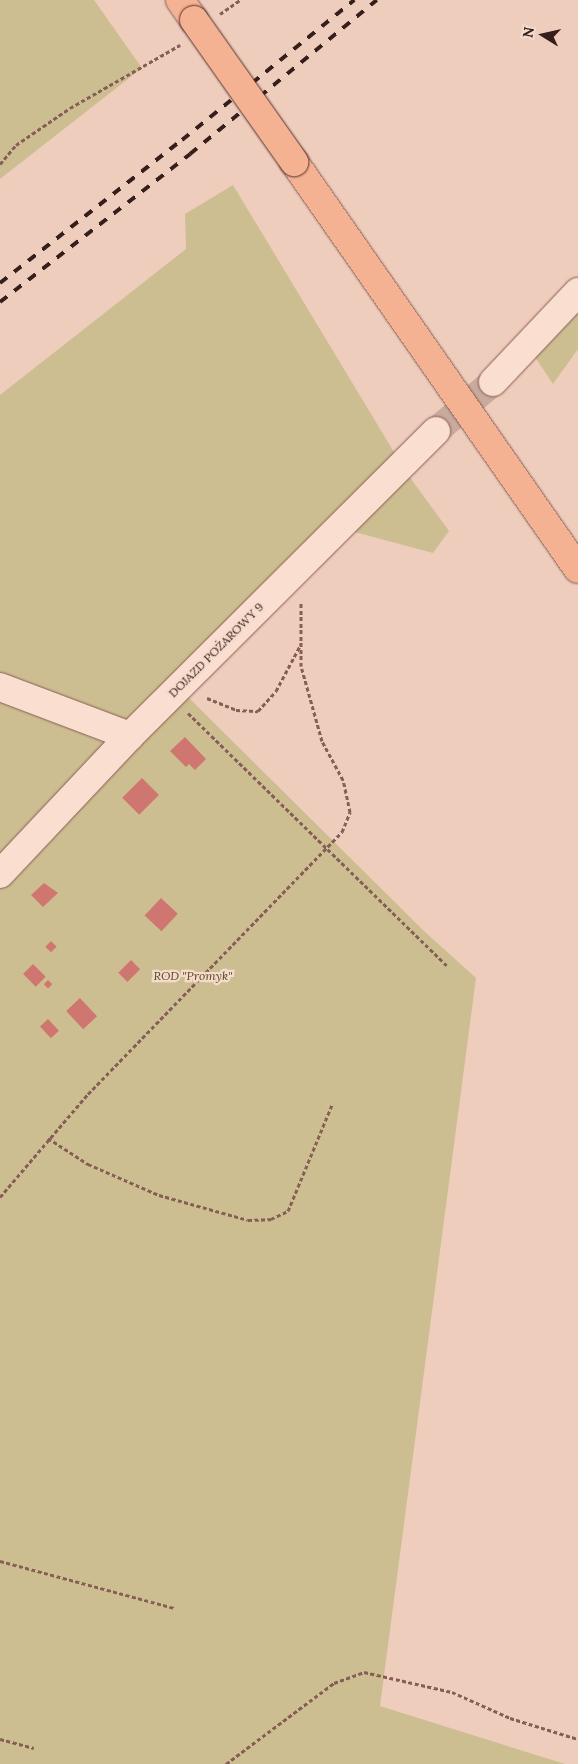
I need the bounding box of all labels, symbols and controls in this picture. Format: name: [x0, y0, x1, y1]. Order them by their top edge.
north arrow: [518, 10, 568, 60]
text: N: [518, 26, 538, 39]
street label: DOJAZD POŻAROWY 9: [166, 600, 266, 700]
park label: ROD "Promyk": [153, 969, 233, 983]

